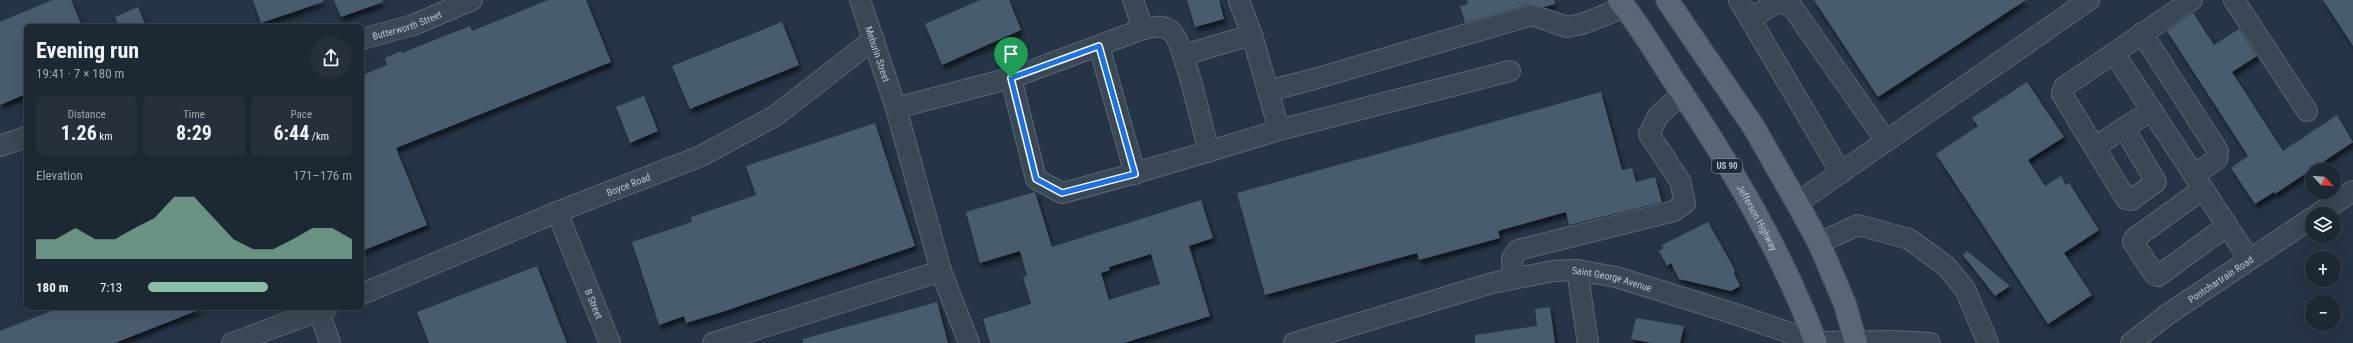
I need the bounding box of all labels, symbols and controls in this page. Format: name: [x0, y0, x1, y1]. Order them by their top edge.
street label: Butterworth Street: [371, 9, 443, 42]
street label: Mehurin Street: [863, 25, 892, 83]
button: share: [310, 37, 352, 79]
pin: [994, 37, 1028, 78]
text: Evening run: [36, 38, 139, 63]
icon: arrive: [1000, 43, 1022, 65]
text: 19:41 · 7 × 180 m: [36, 66, 124, 81]
text: Distance: [68, 108, 106, 121]
text: Time: [183, 108, 205, 121]
text: Pace: [291, 108, 312, 121]
text: 1.26: [61, 121, 97, 145]
text: 8:29: [176, 121, 212, 145]
text: 6:44: [274, 121, 309, 145]
text: km: [97, 130, 113, 143]
text: /km: [309, 130, 329, 143]
road number: US 90: [1712, 159, 1742, 173]
north arrow: [2305, 163, 2341, 199]
map controls: [2305, 163, 2341, 331]
text: Elevation: [36, 168, 83, 183]
text: 171–176 m: [293, 168, 352, 183]
street label: Boyce Road: [605, 171, 652, 198]
street label: Jefferson Highway: [1735, 183, 1780, 253]
button: layers: [2305, 207, 2341, 243]
button: +: [2305, 251, 2341, 287]
street label: Pontchartrain Road: [2186, 254, 2255, 305]
street label: Saint George Avenue: [1572, 265, 1653, 294]
text: 180 m: [36, 280, 68, 295]
text: 7:13: [100, 280, 122, 295]
street label: B Street: [583, 287, 605, 321]
button: −: [2305, 295, 2341, 331]

